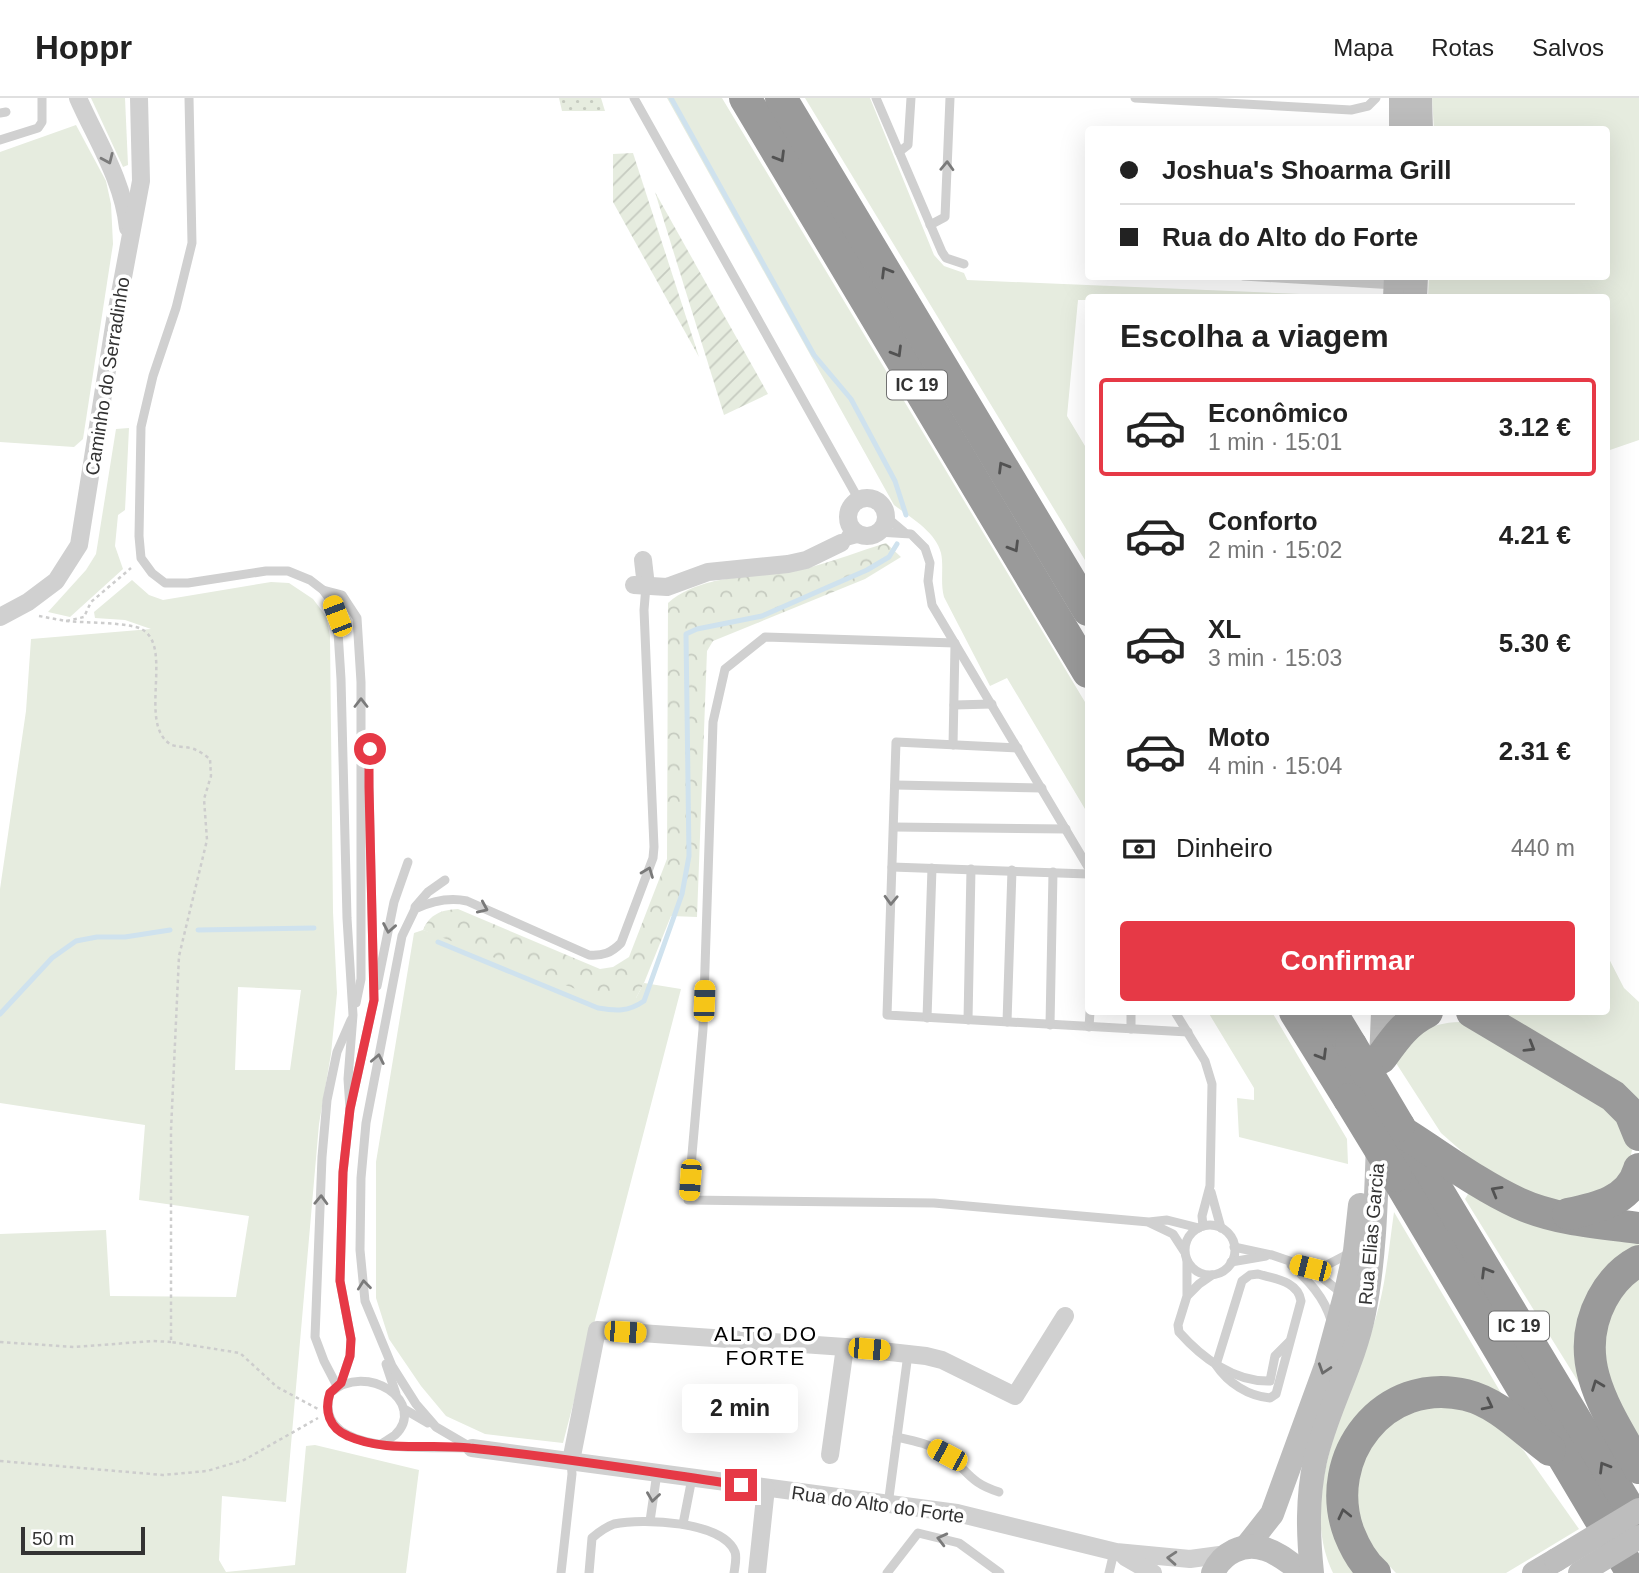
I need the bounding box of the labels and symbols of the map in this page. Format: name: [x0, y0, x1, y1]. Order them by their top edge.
one-way arrow: [772, 149, 785, 162]
one-way arrow: [100, 152, 114, 165]
one-way arrow: [940, 160, 955, 171]
one-way arrow: [881, 266, 894, 279]
street label: Caminho do Serradinho: [81, 275, 134, 477]
one-way arrow: [889, 344, 902, 357]
road number: IC 19: [887, 370, 947, 400]
one-way arrow: [998, 462, 1011, 475]
one-way arrow: [1005, 540, 1018, 553]
car: [320, 593, 355, 639]
one-way arrow: [353, 697, 369, 708]
route start: [354, 733, 386, 765]
one-way arrow: [639, 867, 653, 879]
one-way arrow: [883, 895, 898, 906]
one-way arrow: [476, 900, 488, 914]
one-way arrow: [382, 922, 397, 934]
car: [693, 980, 716, 1022]
one-way arrow: [1523, 1038, 1536, 1051]
one-way arrow: [1314, 1048, 1327, 1061]
one-way arrow: [370, 1053, 385, 1065]
car: [679, 1158, 702, 1202]
street label: Rua Elias Garcia: [1355, 1162, 1388, 1306]
one-way arrow: [1491, 1186, 1504, 1199]
one-way arrow: [313, 1195, 328, 1206]
car: [1288, 1253, 1333, 1283]
one-way arrow: [1482, 1266, 1495, 1279]
one-way arrow: [356, 1279, 371, 1291]
road number: IC 19: [1489, 1311, 1549, 1340]
car: [604, 1320, 647, 1344]
district label: ALTO DO FORTE: [714, 1322, 818, 1369]
car: [848, 1337, 891, 1361]
one-way arrow: [1318, 1363, 1333, 1375]
one-way arrow: [1591, 1380, 1605, 1392]
callout: 2 min: [683, 1384, 799, 1432]
one-way arrow: [1481, 1396, 1493, 1410]
car: [924, 1436, 971, 1474]
one-way arrow: [1599, 1461, 1612, 1474]
route end: [725, 1469, 757, 1501]
street label: Rua do Alto do Forte: [790, 1482, 966, 1527]
one-way arrow: [646, 1491, 661, 1503]
one-way arrow: [1337, 1508, 1352, 1520]
scale bar: [21, 1524, 145, 1556]
one-way arrow: [936, 1533, 948, 1547]
one-way arrow: [1166, 1551, 1177, 1566]

